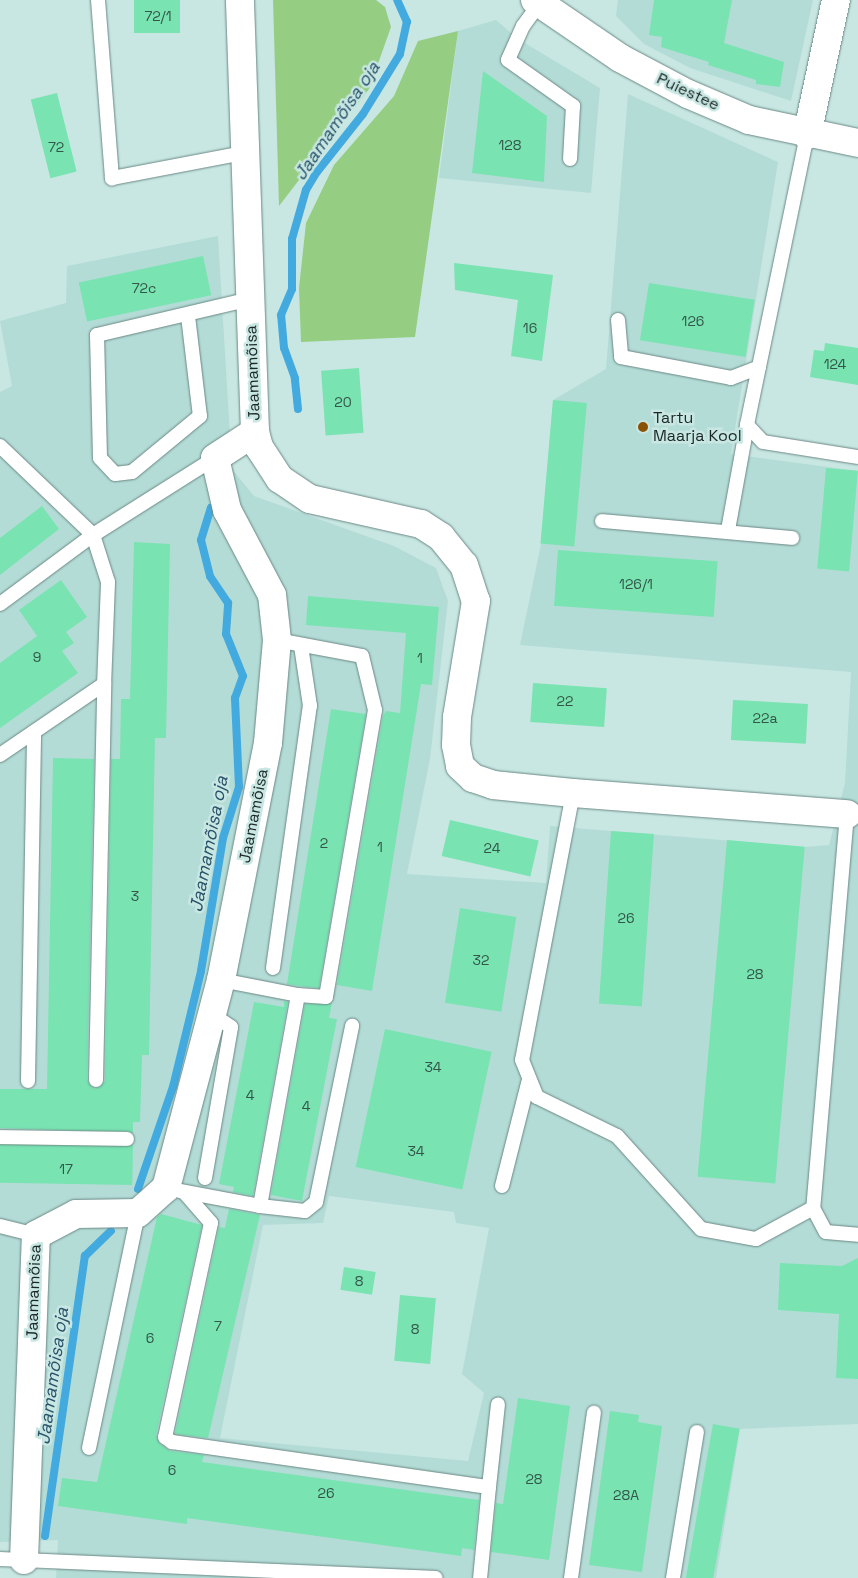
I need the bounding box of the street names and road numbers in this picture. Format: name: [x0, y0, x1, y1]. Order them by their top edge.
street label: Puiestee: [654, 69, 722, 115]
street label: Jaamamõisa: [242, 325, 264, 421]
street label: Jaamamõisa: [235, 767, 273, 865]
street label: Jaamamõisa: [23, 1244, 45, 1340]

